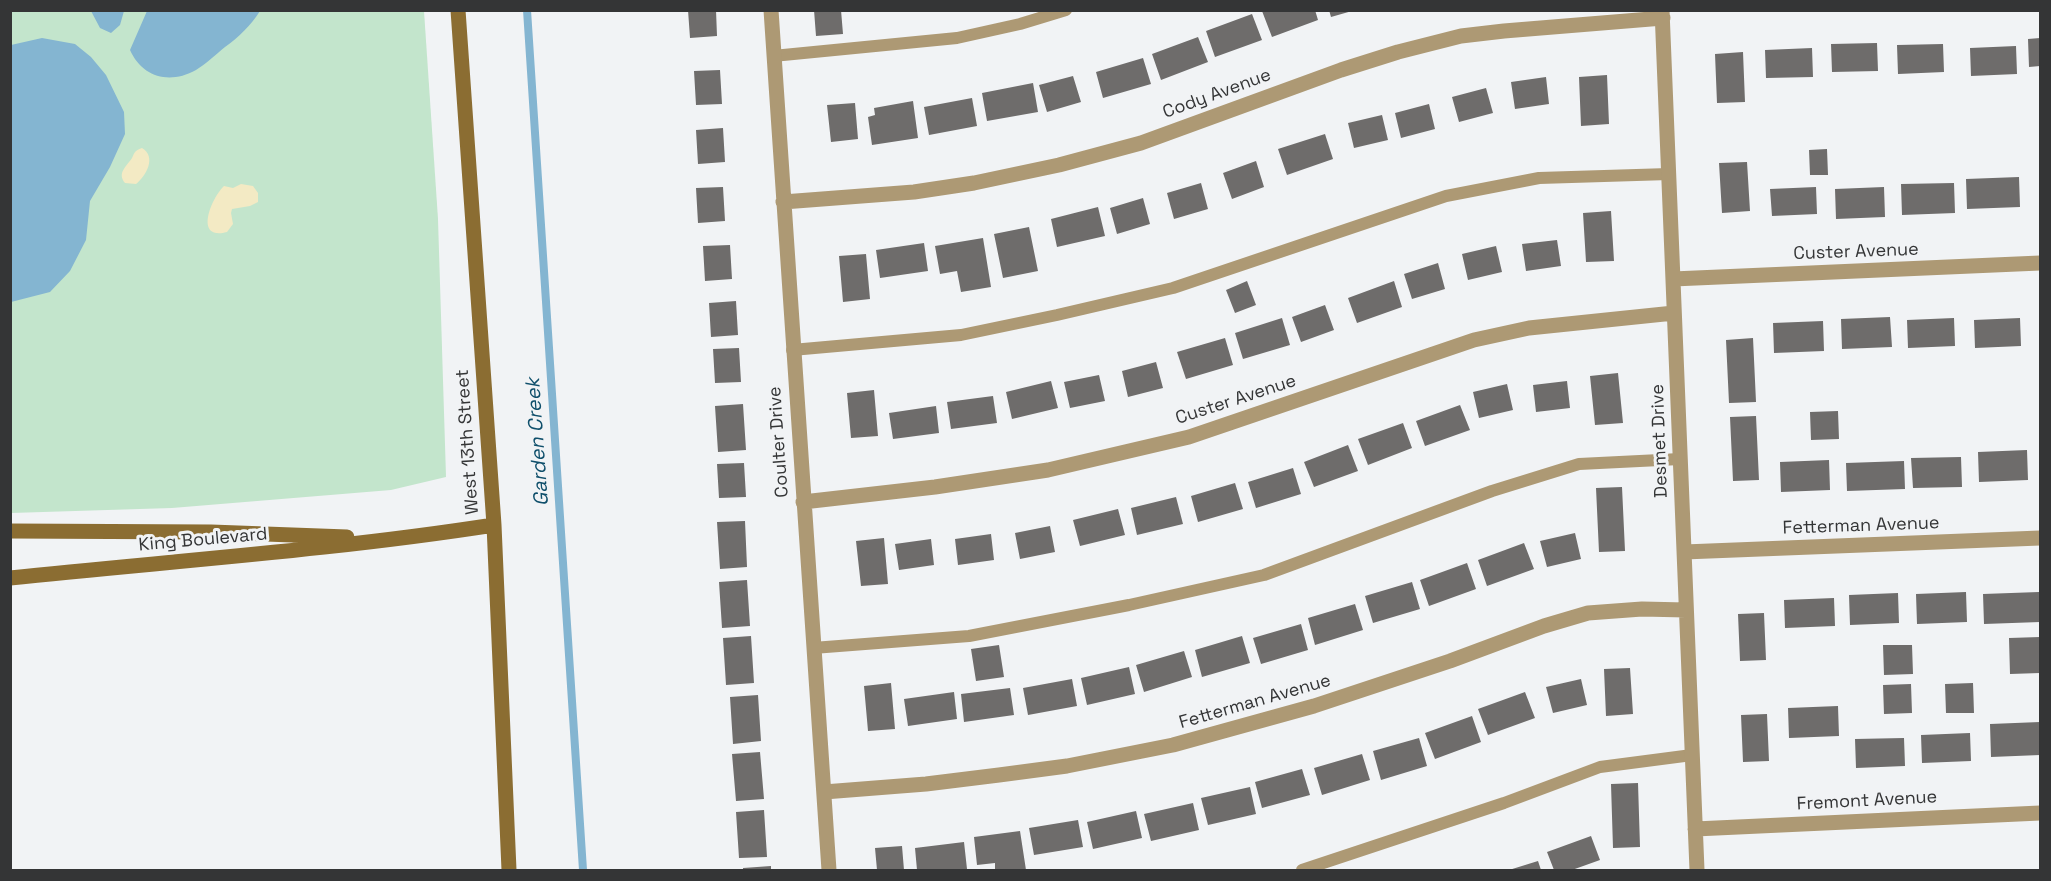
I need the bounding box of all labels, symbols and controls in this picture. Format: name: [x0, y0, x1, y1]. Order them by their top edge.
street label: Cody Avenue: [1160, 64, 1274, 124]
street label: Custer Avenue: [1793, 239, 1919, 265]
street label: West 13th Street: [452, 369, 484, 515]
street label: Custer Avenue: [1173, 370, 1299, 430]
water label: Garden Creek: [522, 377, 554, 507]
street label: Desmet Drive: [1647, 384, 1673, 498]
street label: Coulter Drive: [764, 386, 794, 498]
street label: Fetterman Avenue: [1782, 512, 1940, 540]
street label: King Boulevard: [138, 524, 268, 556]
street label: Fetterman Avenue: [1177, 670, 1333, 734]
street label: Fremont Avenue: [1796, 787, 1938, 815]

